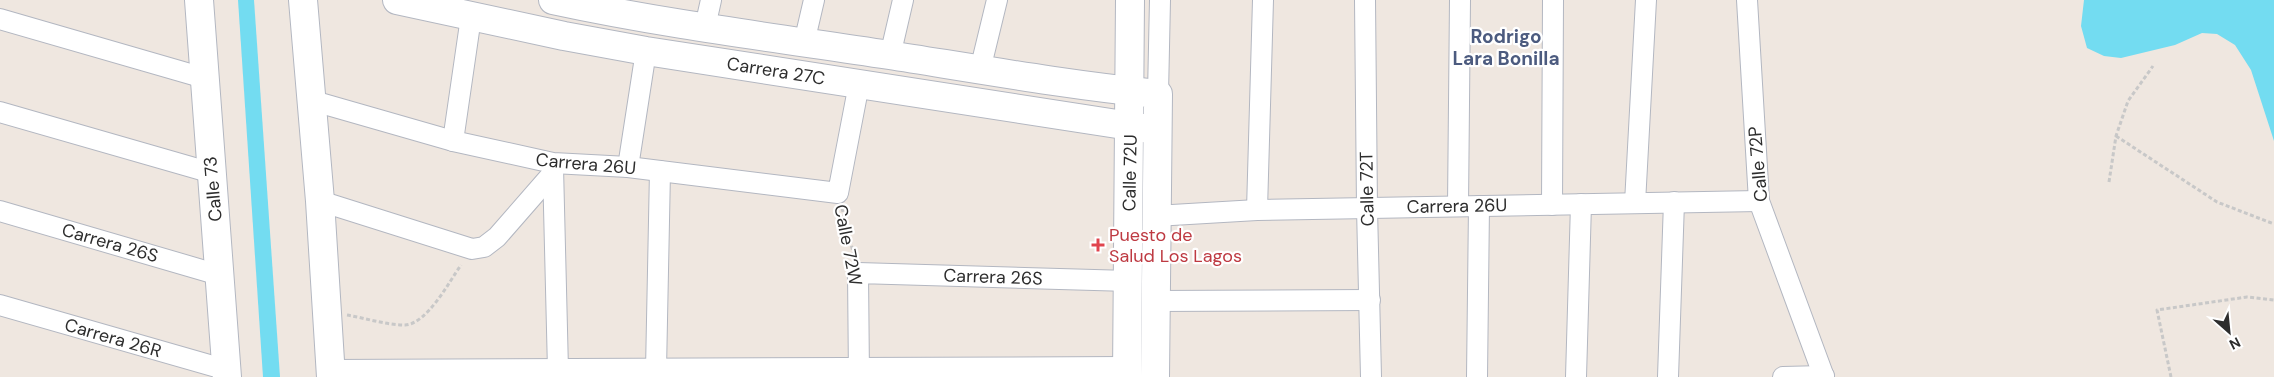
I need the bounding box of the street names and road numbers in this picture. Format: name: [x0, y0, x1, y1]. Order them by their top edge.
street label: Carrera 27C: [725, 51, 827, 91]
street label: Calle 72P: [1743, 125, 1773, 203]
street label: Calle 72U: [1117, 134, 1143, 212]
street label: Carrera 26U: [535, 148, 637, 180]
street label: Calle 72T: [1354, 151, 1380, 227]
street label: Calle 73: [198, 155, 228, 223]
street label: Carrera 26U: [1406, 193, 1508, 219]
street label: Calle 72W: [828, 202, 868, 288]
street label: Carrera 26S: [59, 218, 161, 268]
street label: Carrera 26S: [943, 263, 1043, 291]
street label: Carrera 26R: [62, 313, 164, 363]

